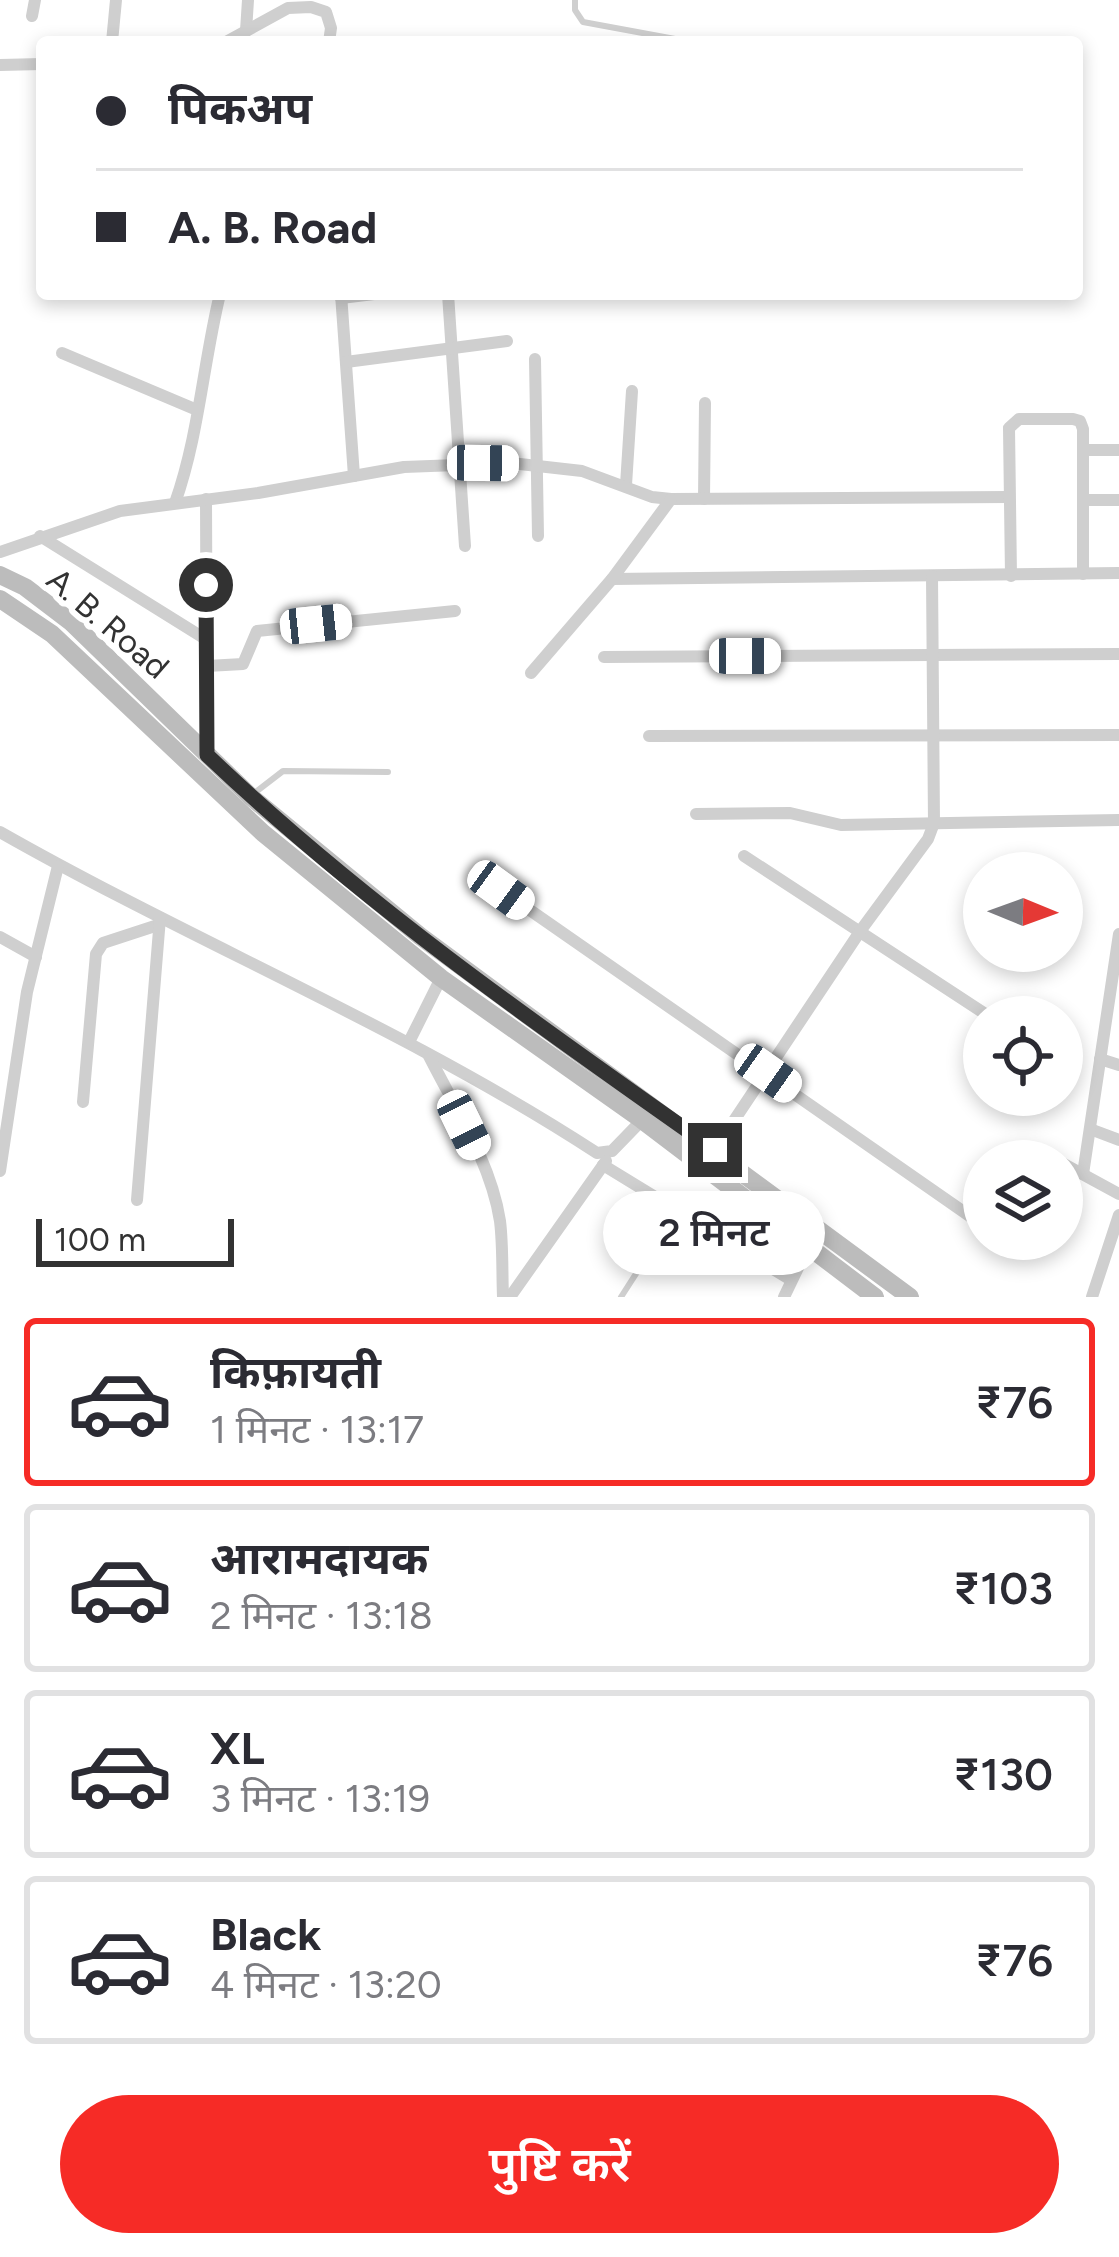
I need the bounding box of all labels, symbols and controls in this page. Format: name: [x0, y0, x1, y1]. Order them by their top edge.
text: पिकअप: [168, 81, 312, 135]
text: A. B. Road: [168, 200, 377, 254]
car: [447, 444, 519, 482]
route start: [179, 558, 233, 612]
street label: A. B. Road: [39, 560, 177, 686]
car: [278, 602, 354, 646]
car: [709, 638, 781, 674]
north arrow: [963, 852, 1083, 972]
map controls: [963, 852, 1083, 1260]
car: [461, 854, 541, 926]
button: locate: [963, 996, 1083, 1116]
car: [728, 1038, 808, 1108]
car: [432, 1085, 496, 1165]
route end: [688, 1123, 742, 1177]
button: layers: [963, 1140, 1083, 1260]
callout: 2 मिनट: [604, 1192, 826, 1276]
text: 2 मिनट: [659, 1209, 769, 1256]
scale bar: [36, 1213, 234, 1266]
text: 100 m: [54, 1220, 146, 1259]
text: किफ़ायती: [210, 1345, 381, 1399]
icon: car: [66, 1348, 174, 1456]
text: ₹76: [975, 1375, 1053, 1429]
text: 1 मिनट · 13:17: [210, 1406, 424, 1453]
text: आरामदायक: [210, 1531, 428, 1585]
icon: car: [66, 1534, 174, 1642]
text: ₹103: [953, 1561, 1053, 1615]
text: 2 मिनट · 13:18: [210, 1592, 433, 1639]
icon: car: [66, 1720, 174, 1828]
text: XL: [210, 1721, 265, 1775]
text: ₹130: [953, 1747, 1053, 1801]
text: 3 मिनट · 13:19: [210, 1775, 430, 1822]
icon: car: [66, 1906, 174, 2014]
text: Black: [210, 1907, 321, 1961]
text: ₹76: [975, 1933, 1053, 1987]
text: 4 मिनट · 13:20: [210, 1961, 442, 2008]
button: पुष्टि करें: [60, 2095, 1059, 2233]

